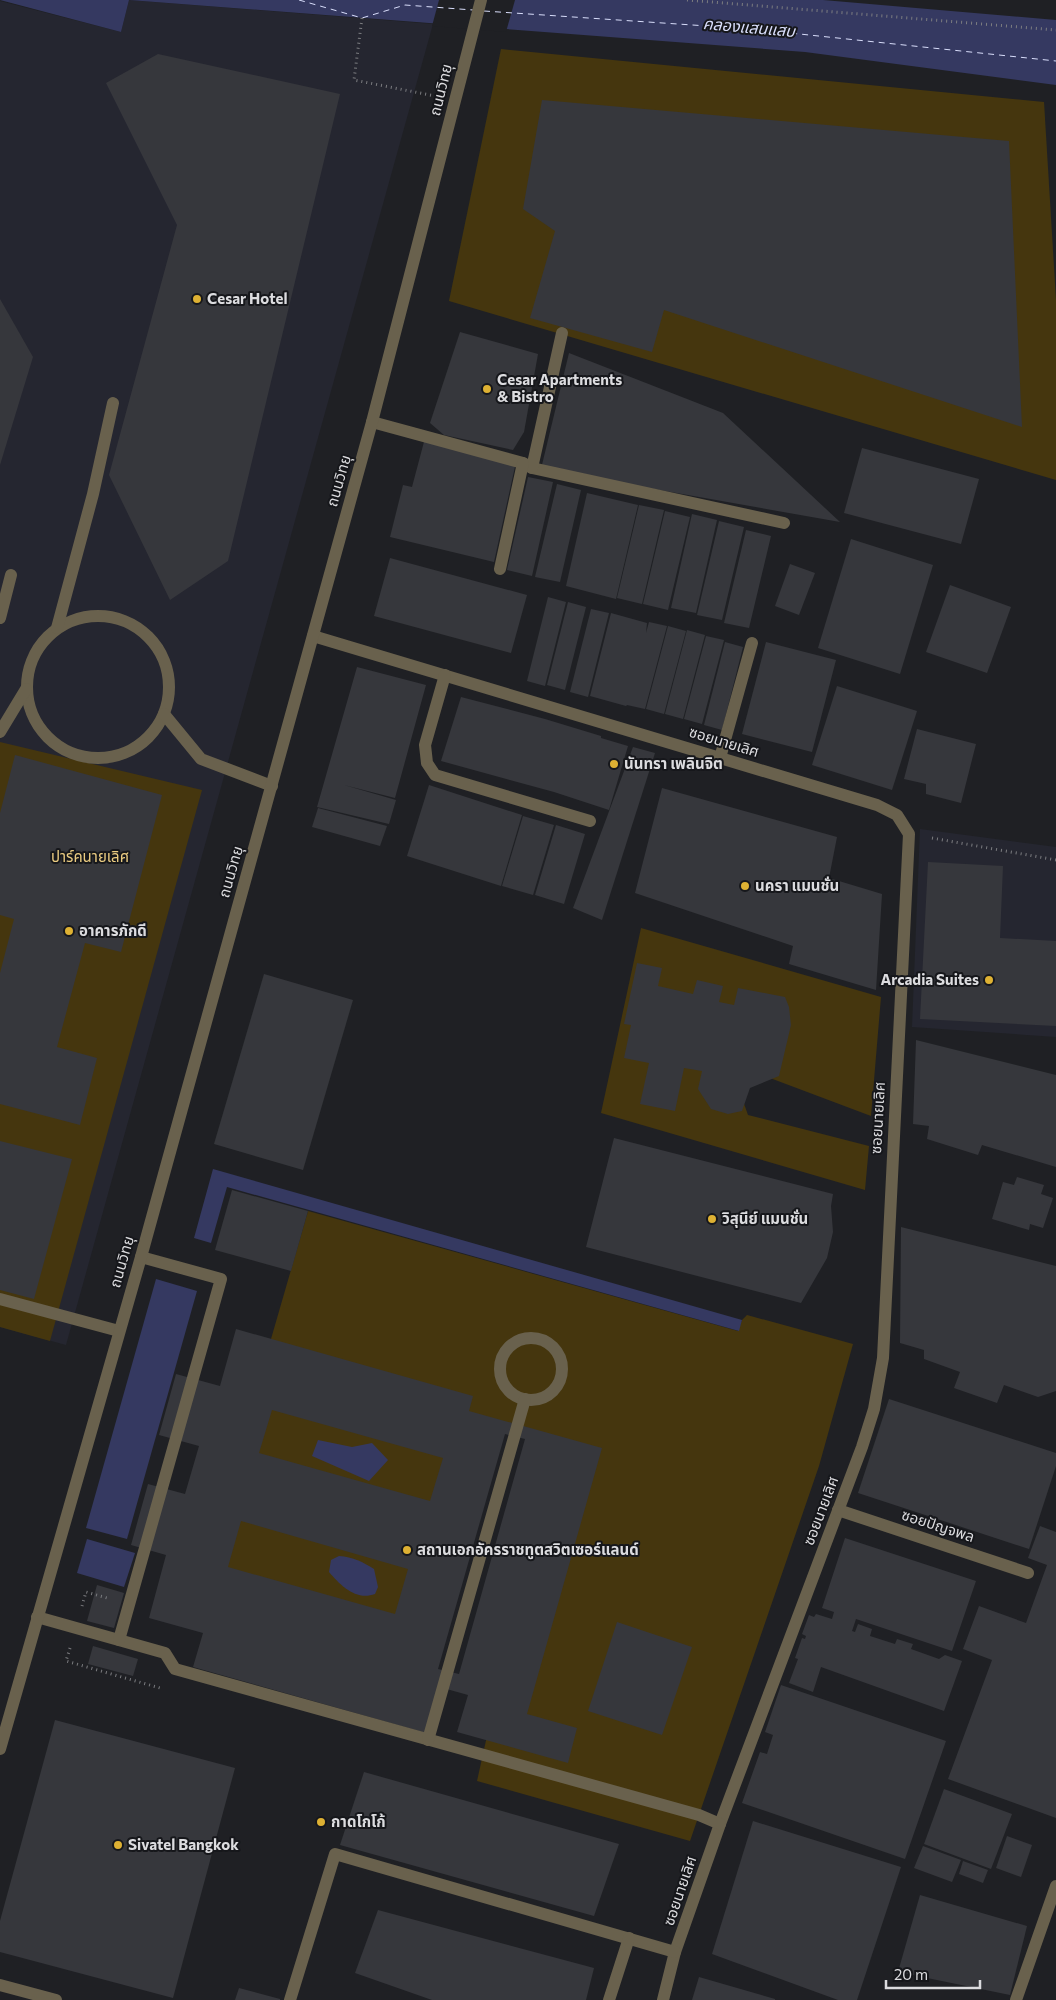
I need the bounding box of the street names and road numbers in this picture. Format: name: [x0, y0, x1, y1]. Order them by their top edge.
street label: ถนนวิทยุ: [425, 62, 456, 118]
street label: ถนนวิทยุ: [322, 453, 355, 509]
street label: ซอยนายเลิศ: [687, 722, 762, 760]
street label: ถนนวิทยุ: [214, 844, 247, 900]
street label: ซอยนายเลิศ: [866, 1081, 888, 1155]
street label: ถนนวิทยุ: [105, 1234, 138, 1290]
street label: ซอยนายเลิศ: [799, 1474, 841, 1548]
street label: ซอยปัญจพล: [900, 1505, 977, 1545]
street label: ซอยนายเลิศ: [659, 1854, 699, 1928]

